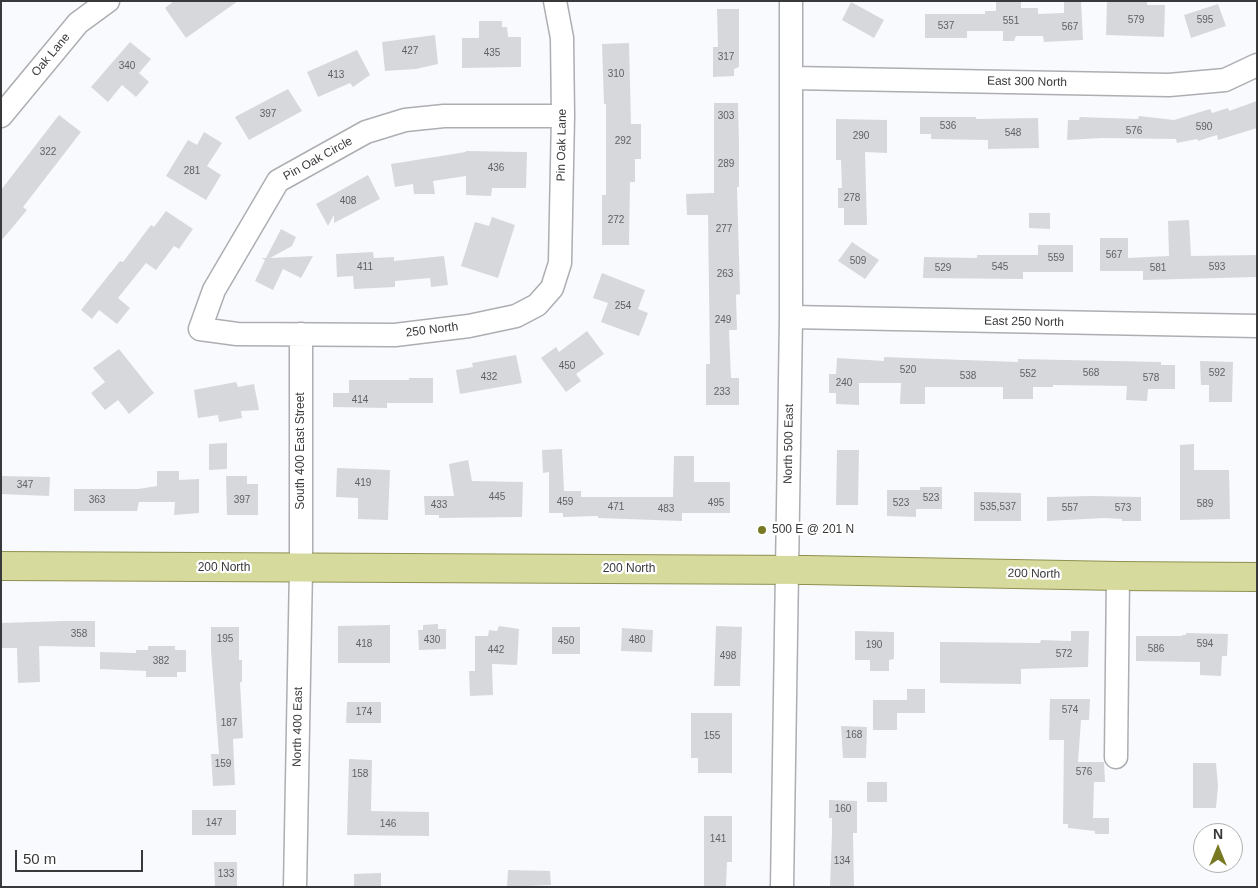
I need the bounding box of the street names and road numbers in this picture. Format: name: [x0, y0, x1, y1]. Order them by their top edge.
street label: Oak Lane: [29, 30, 73, 80]
street label: East 300 North: [987, 74, 1067, 90]
street label: Pin Oak Lane: [554, 109, 570, 181]
street label: Pin Oak Circle: [281, 134, 355, 184]
street label: East 250 North: [984, 314, 1064, 330]
street label: 250 North: [405, 320, 459, 340]
street label: South 400 East Street: [294, 392, 308, 510]
street label: North 500 East: [781, 404, 797, 484]
street label: 200 North: [198, 561, 250, 575]
street label: 200 North: [603, 562, 655, 576]
street label: 200 North: [1008, 566, 1060, 582]
street label: North 400 East: [290, 687, 306, 767]

